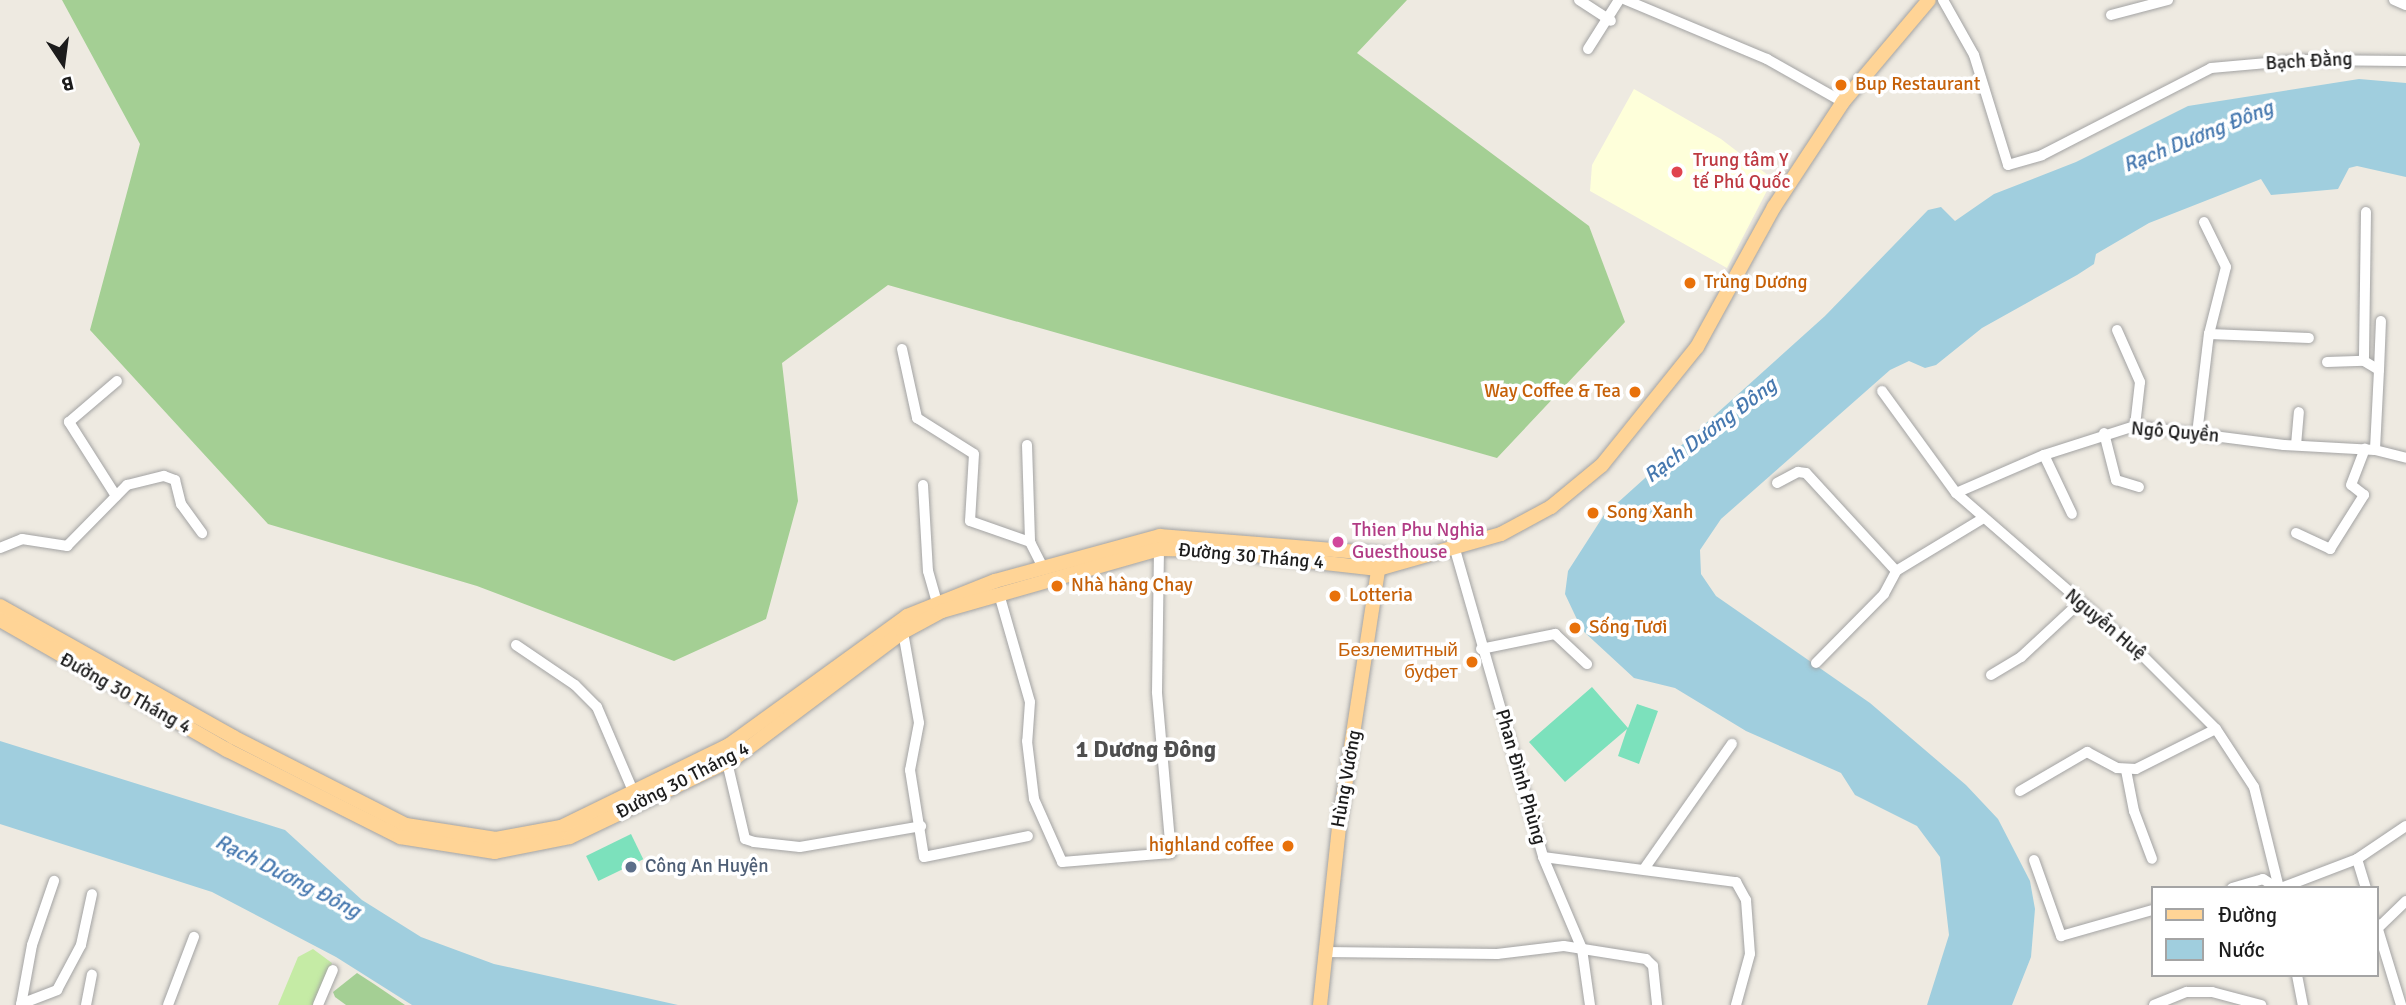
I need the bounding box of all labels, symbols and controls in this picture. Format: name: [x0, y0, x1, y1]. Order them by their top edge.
north arrow: [28, 28, 98, 98]
street label: Bạch Đằng: [2265, 48, 2353, 76]
text: B: [59, 70, 76, 96]
place label: Bup Restaurant: [1855, 74, 1980, 96]
marker: Bup Restaurant: [1833, 77, 1849, 93]
water label: Rạch Dương Đông: [2119, 94, 2277, 178]
place label: Trung tâm Y tế Phú Quốc: [1693, 150, 1790, 194]
marker: Trung tâm Y tế Phú Quốc: [1667, 162, 1687, 182]
place label: Trùng Dương: [1704, 272, 1807, 294]
marker: Trùng Dương: [1682, 275, 1698, 291]
water label: Rạch Dương Đông: [1639, 372, 1781, 488]
place label: Way Coffee & Tea: [1484, 381, 1621, 403]
marker: Way Coffee & Tea: [1627, 384, 1643, 400]
street label: Ngô Quyền: [2130, 418, 2220, 448]
place label: Song Xanh: [1607, 502, 1693, 524]
marker: Song Xanh: [1585, 505, 1601, 521]
place label: Thien Phu Nghia Guesthouse: [1352, 520, 1485, 564]
marker: Thien Phu Nghia Guesthouse: [1330, 534, 1346, 550]
street label: Đường 30 Tháng 4: [1177, 539, 1325, 575]
place label: Nhà hàng Chay: [1071, 575, 1193, 597]
marker: Nhà hàng Chay: [1049, 578, 1065, 594]
place label: Lotteria: [1349, 585, 1413, 607]
street label: Nguyễn Huệ: [2060, 585, 2150, 665]
marker: Lotteria: [1327, 588, 1343, 604]
place label: Sống Tươi: [1589, 617, 1667, 639]
marker: Sống Tươi: [1567, 620, 1583, 636]
place label: Безлемитный буфет: [1330, 640, 1458, 684]
street label: Đường 30 Tháng 4: [55, 649, 195, 739]
marker: Безлемитный буфет: [1464, 654, 1480, 670]
street label: Phan Đình Phùng: [1490, 707, 1550, 847]
street label: Hùng Vương: [1327, 728, 1367, 830]
district label: 1 Dương Đông: [1076, 736, 1216, 764]
street label: Đường 30 Tháng 4: [613, 738, 753, 824]
water label: Rạch Dương Đông: [211, 829, 365, 923]
place label: highland coffee: [1149, 835, 1274, 857]
marker: highland coffee: [1280, 838, 1296, 854]
place label: Công An Huyện: [645, 856, 769, 878]
marker: Công An Huyện: [623, 859, 639, 875]
legend: [2150, 886, 2378, 977]
text: Đường: [2218, 902, 2277, 928]
text: Nước: [2218, 937, 2265, 963]

